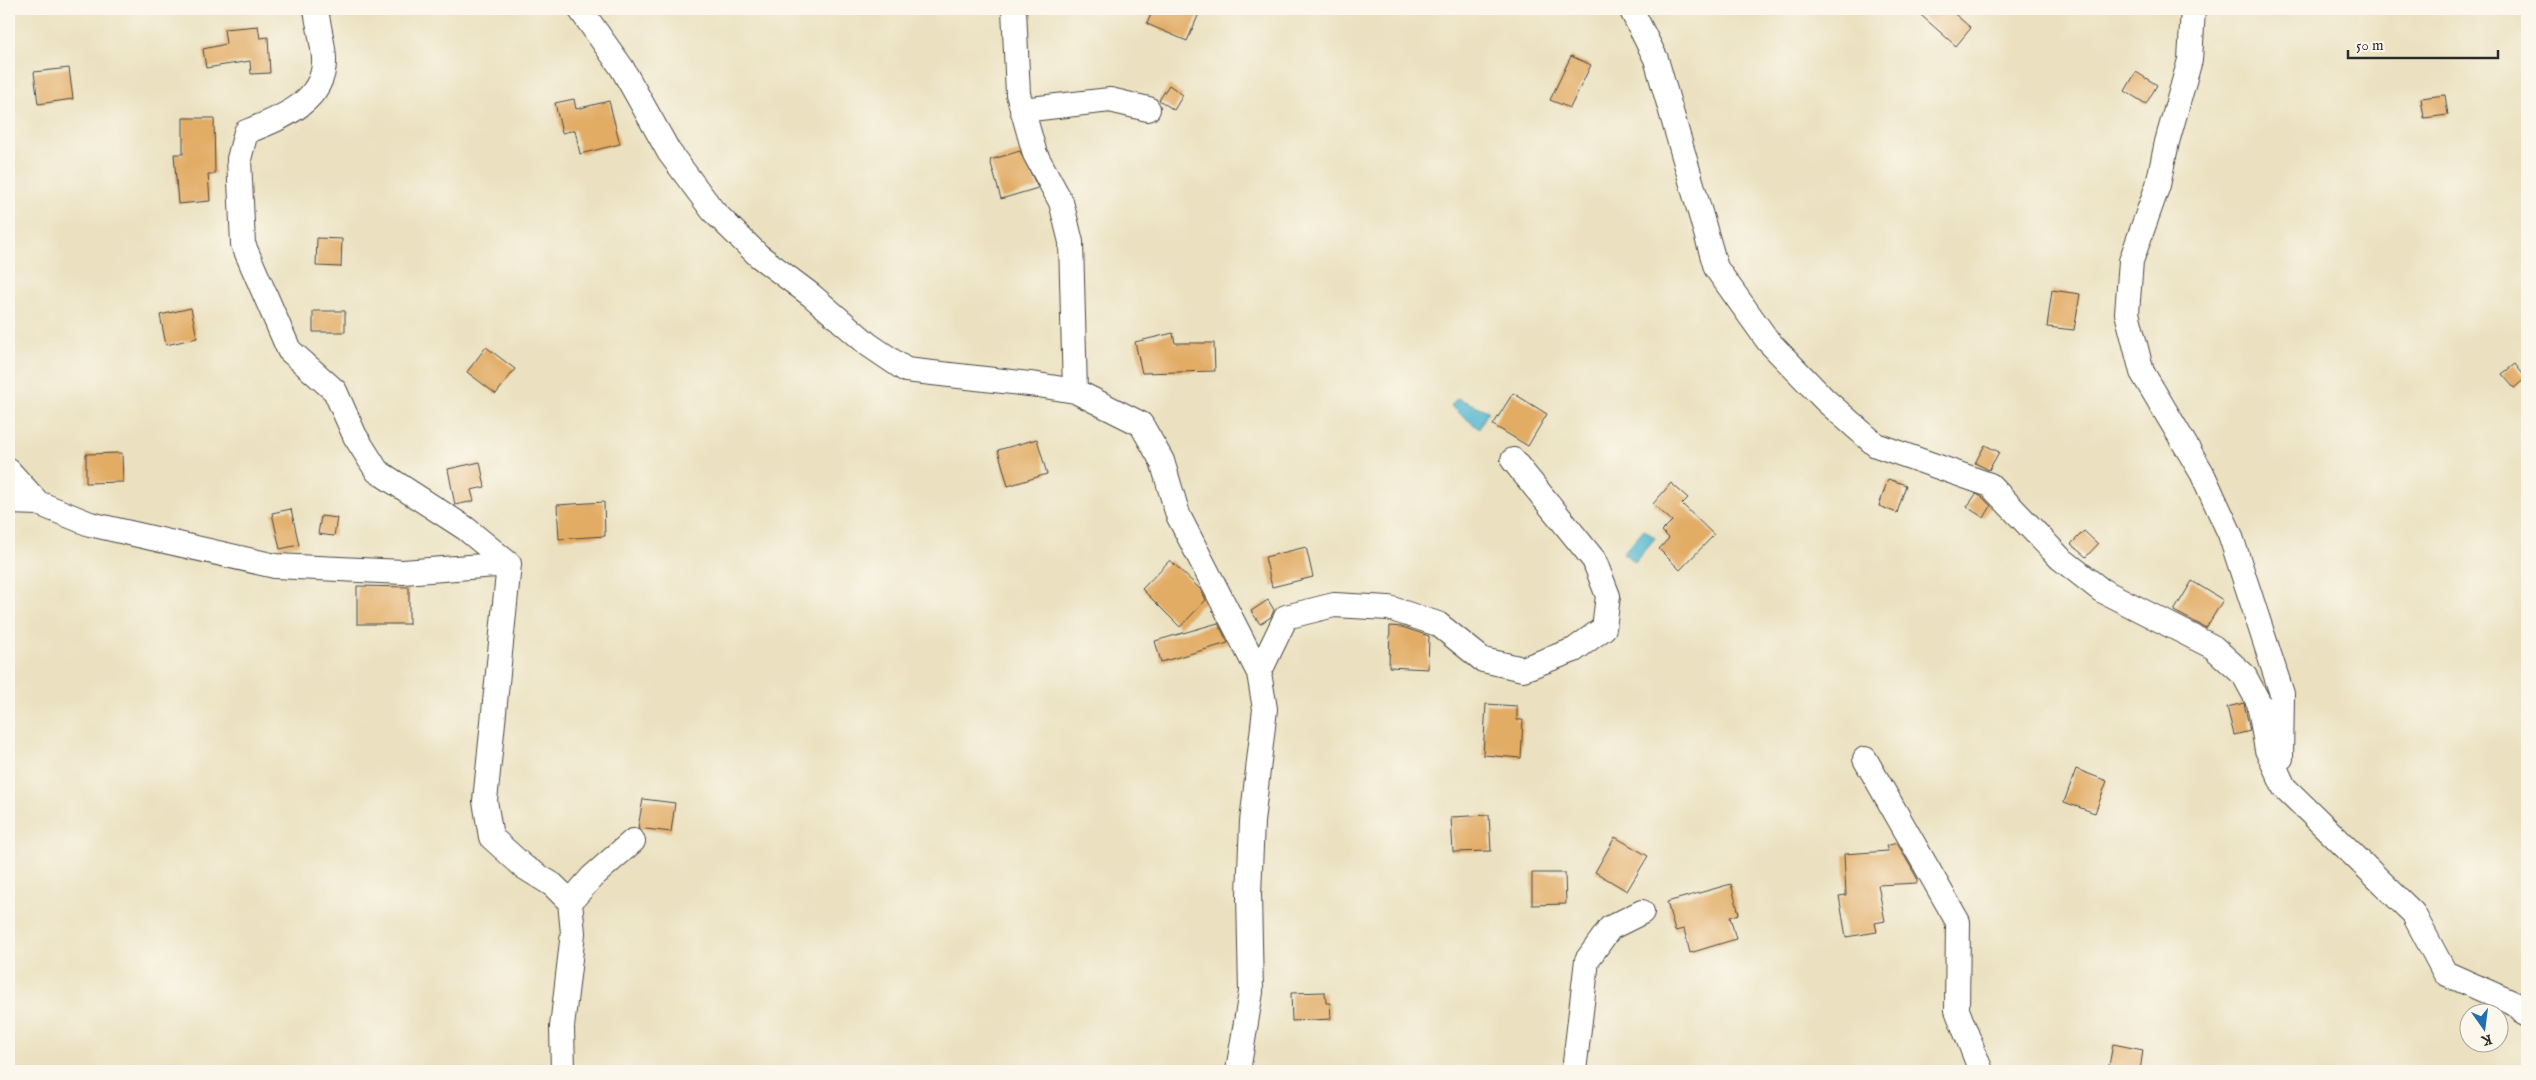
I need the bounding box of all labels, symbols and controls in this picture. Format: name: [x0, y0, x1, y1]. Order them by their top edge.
scale bar: [2348, 28, 2498, 60]
text: 50 m: [2356, 36, 2384, 55]
north arrow: [2458, 1002, 2508, 1052]
text: K: [2479, 1030, 2494, 1050]

